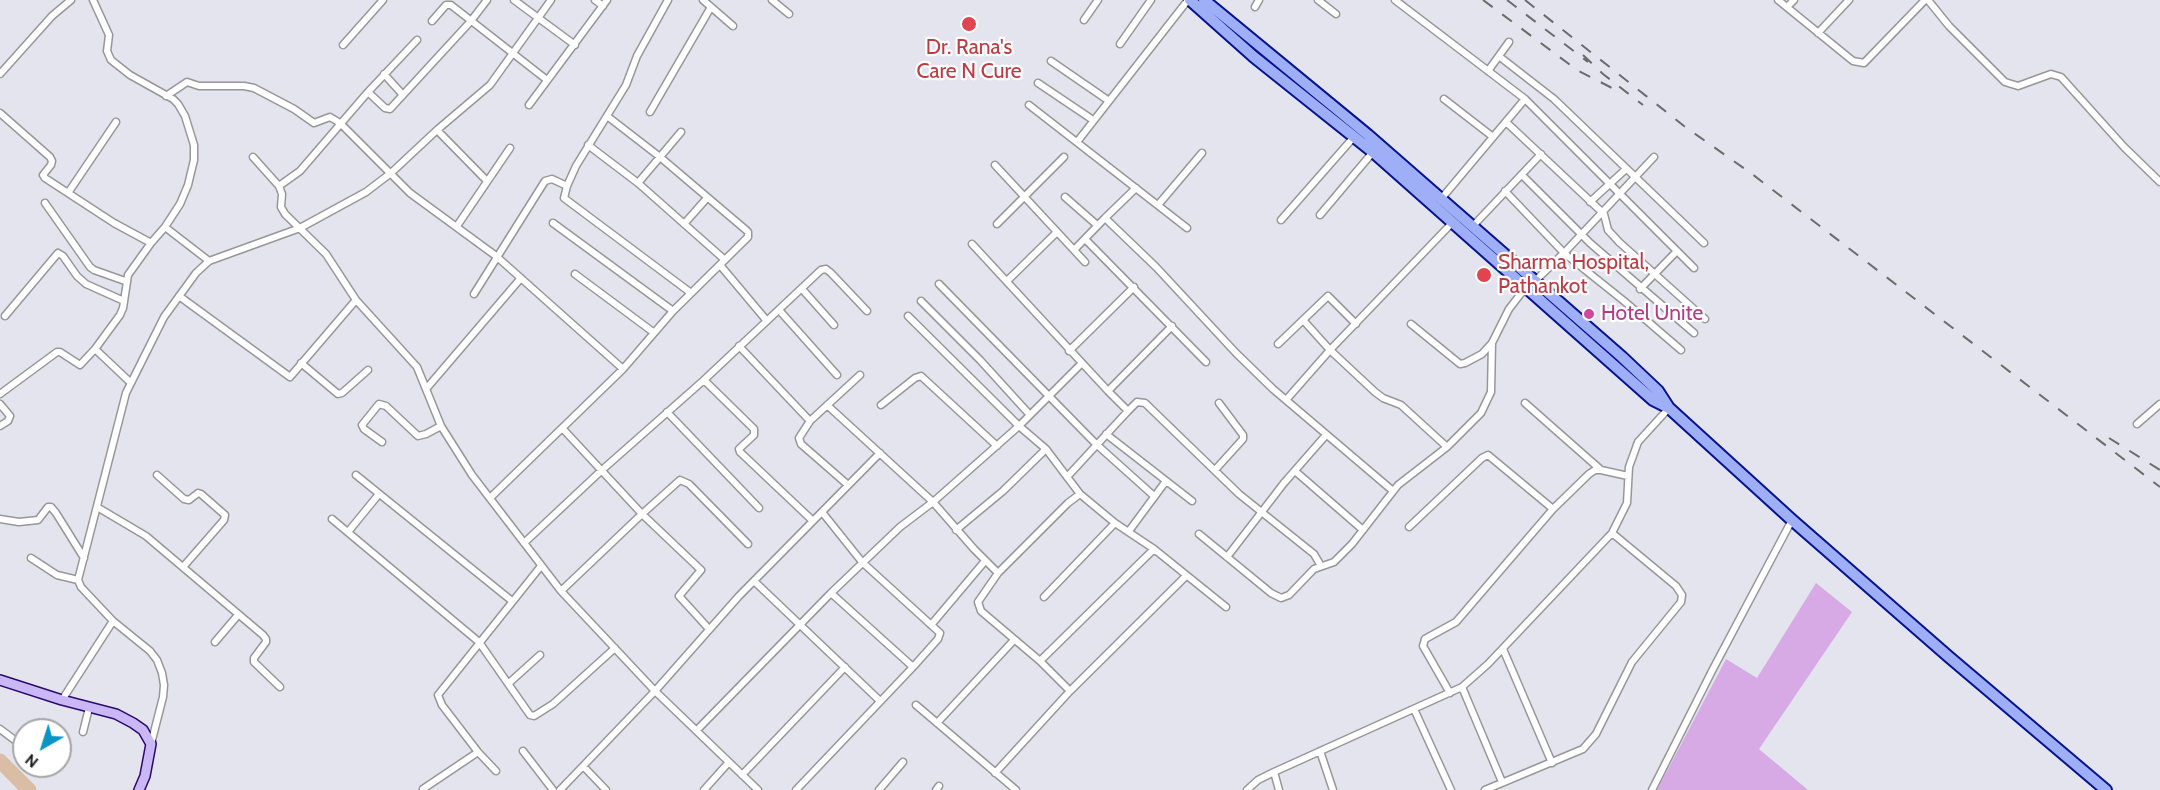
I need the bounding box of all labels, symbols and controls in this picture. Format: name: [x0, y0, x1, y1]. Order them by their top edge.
marker: Dr. Rana's Care N Cure: [960, 15, 978, 33]
place label: Dr. Rana's Care N Cure: [916, 35, 1022, 85]
place label: Sharma Hospital, Pathankot: [1498, 250, 1649, 300]
marker: Sharma Hospital, Pathankot: [1475, 266, 1493, 284]
place label: Hotel Unite: [1601, 301, 1703, 327]
marker: Hotel Unite: [1582, 307, 1596, 321]
north arrow: [12, 718, 72, 778]
text: N: [21, 750, 42, 772]

